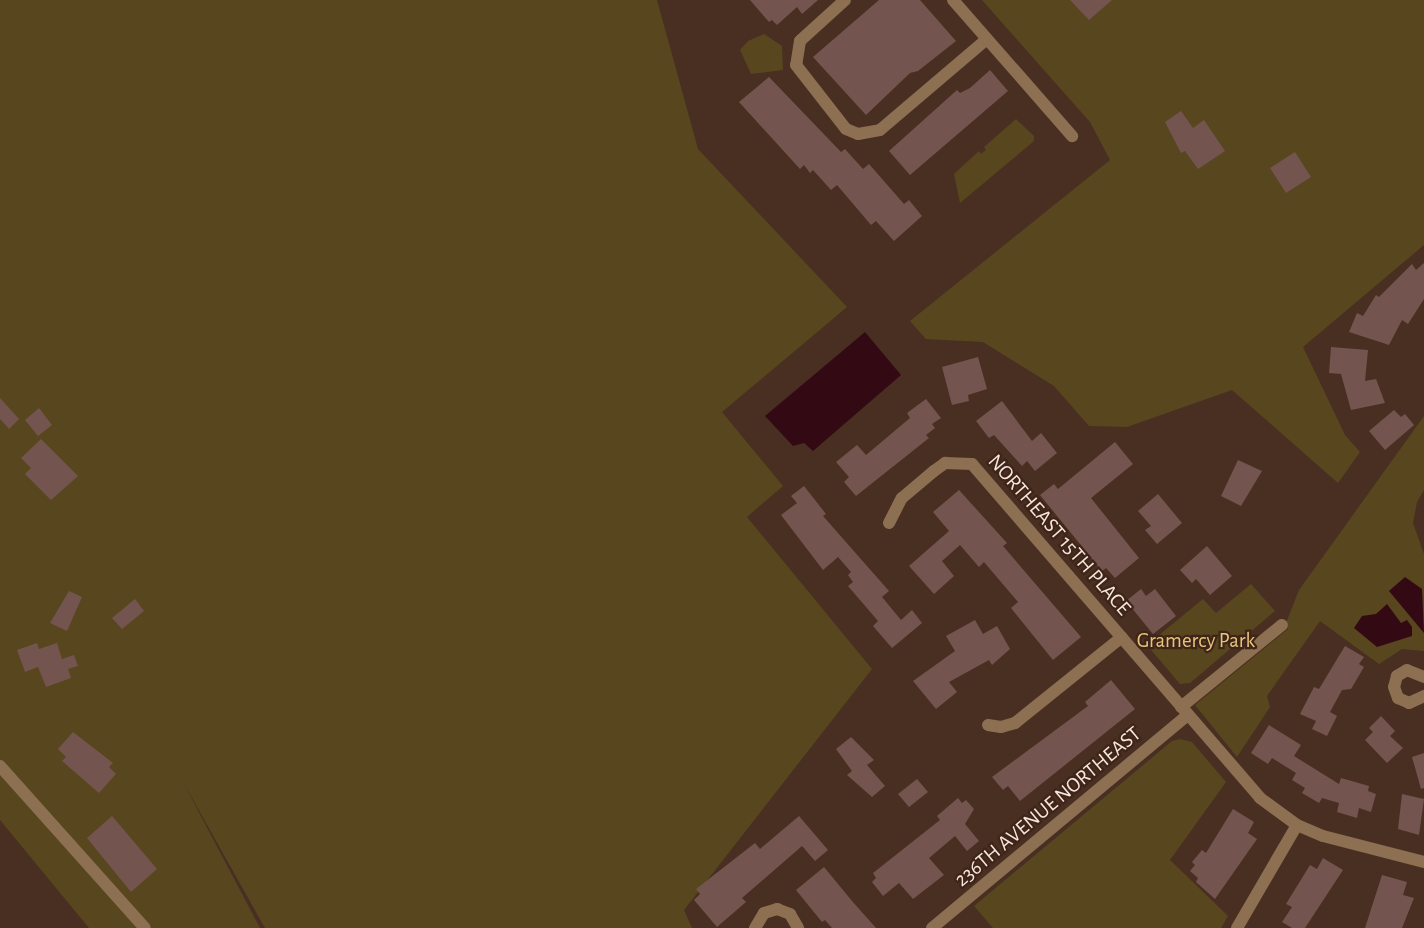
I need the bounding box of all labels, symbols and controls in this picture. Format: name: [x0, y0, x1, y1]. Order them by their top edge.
street label: NORTHEAST 15TH PLACE: [982, 449, 1136, 621]
park label: Gramercy Park: [1137, 628, 1255, 654]
street label: 236TH AVENUE NORTHEAST: [950, 722, 1146, 892]

